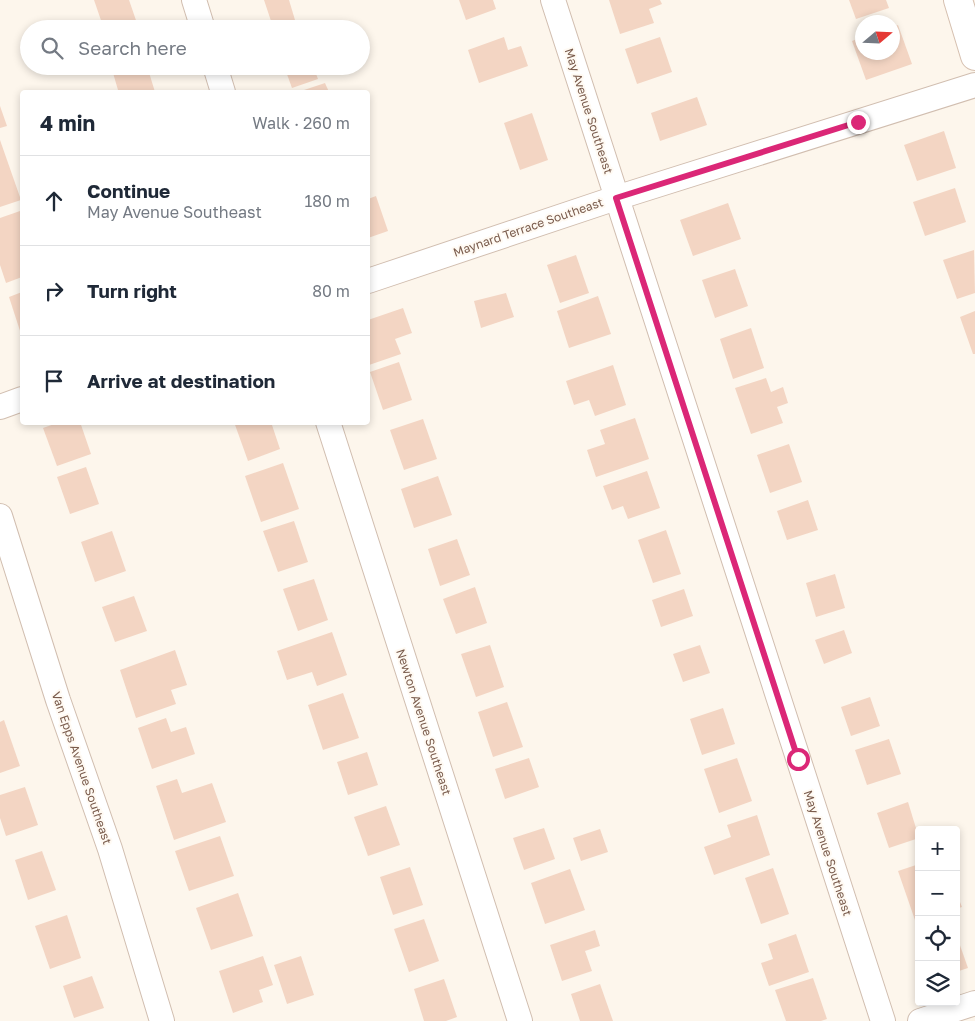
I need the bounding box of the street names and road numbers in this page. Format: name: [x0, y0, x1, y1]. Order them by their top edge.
street label: May Avenue Southeast: [562, 46, 616, 176]
street label: Maynard Terrace Southeast: [451, 194, 605, 260]
street label: Newton Avenue Southeast: [393, 647, 455, 797]
street label: Van Epps Avenue Southeast: [49, 690, 115, 847]
street label: May Avenue Southeast: [801, 788, 855, 918]

